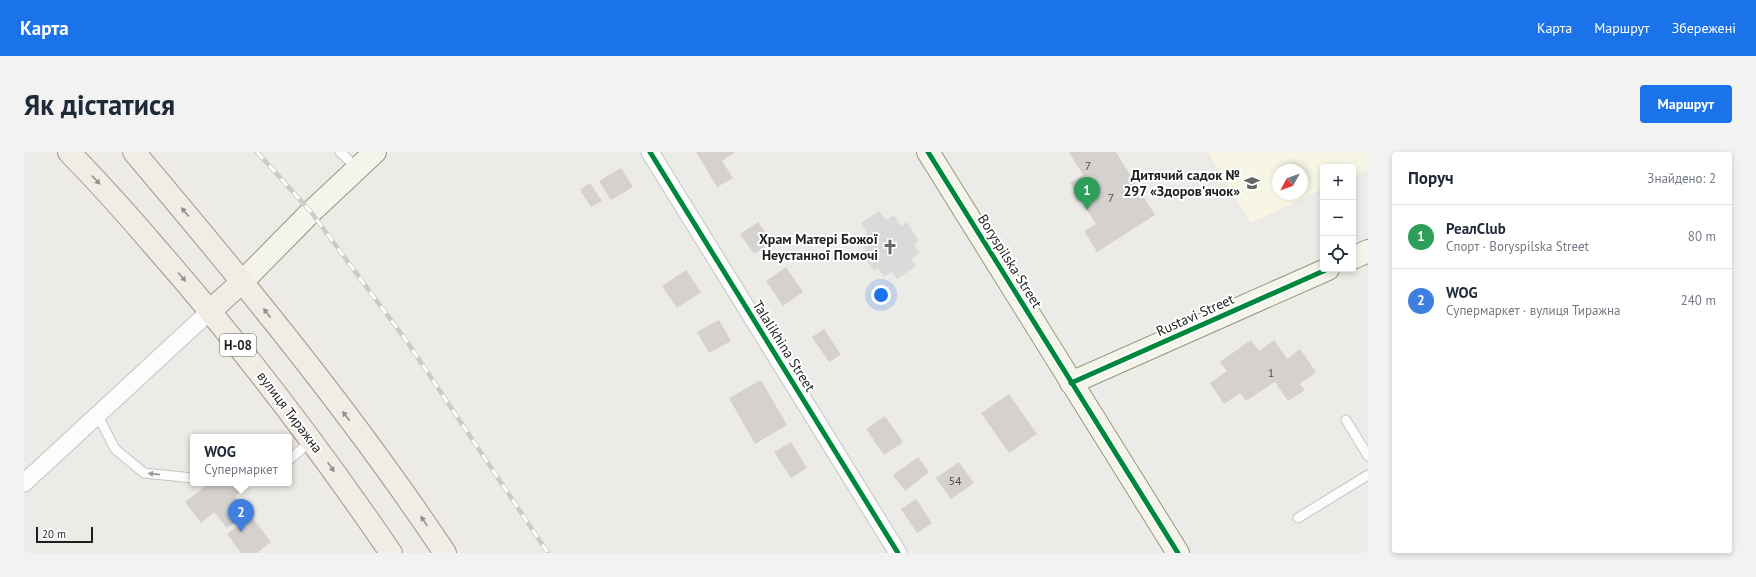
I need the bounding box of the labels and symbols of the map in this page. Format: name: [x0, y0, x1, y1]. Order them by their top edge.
house number: 7: [1085, 158, 1091, 173]
north arrow: [1272, 164, 1308, 200]
place label: Дитячий садок № 297 «Здоров'ячок»: [1123, 166, 1240, 200]
school or university icon: Дитячий садок № 297 «Здоров'ячок»: [1243, 174, 1261, 192]
one-way arrow: [91, 175, 101, 185]
pin: 1: [1074, 177, 1100, 210]
house number: 7: [1108, 190, 1114, 205]
one-way arrow: [181, 207, 190, 218]
street label: Boryspilska Street: [974, 211, 1046, 311]
place label: Храм Матері Божої Неустанної Помочі: [759, 230, 879, 264]
church icon: Храм Матері Божої Неустанної Помочі: [881, 238, 899, 256]
one-way arrow: [177, 272, 187, 282]
your location: [871, 285, 891, 305]
street label: Rustavi Street: [1153, 290, 1237, 340]
street label: Talalikhina Street: [749, 297, 819, 395]
one-way arrow: [263, 307, 272, 318]
road number: Н-08: [220, 334, 256, 356]
house number: 1: [1268, 365, 1274, 380]
street label: вулиця Тиражна: [253, 368, 327, 456]
one-way arrow: [342, 411, 351, 422]
one-way arrow: [327, 462, 335, 473]
one-way arrow: [148, 471, 160, 478]
house number: 54: [948, 473, 962, 488]
pin: 2: [228, 499, 254, 532]
one-way arrow: [420, 515, 428, 526]
scale bar: [36, 525, 93, 544]

